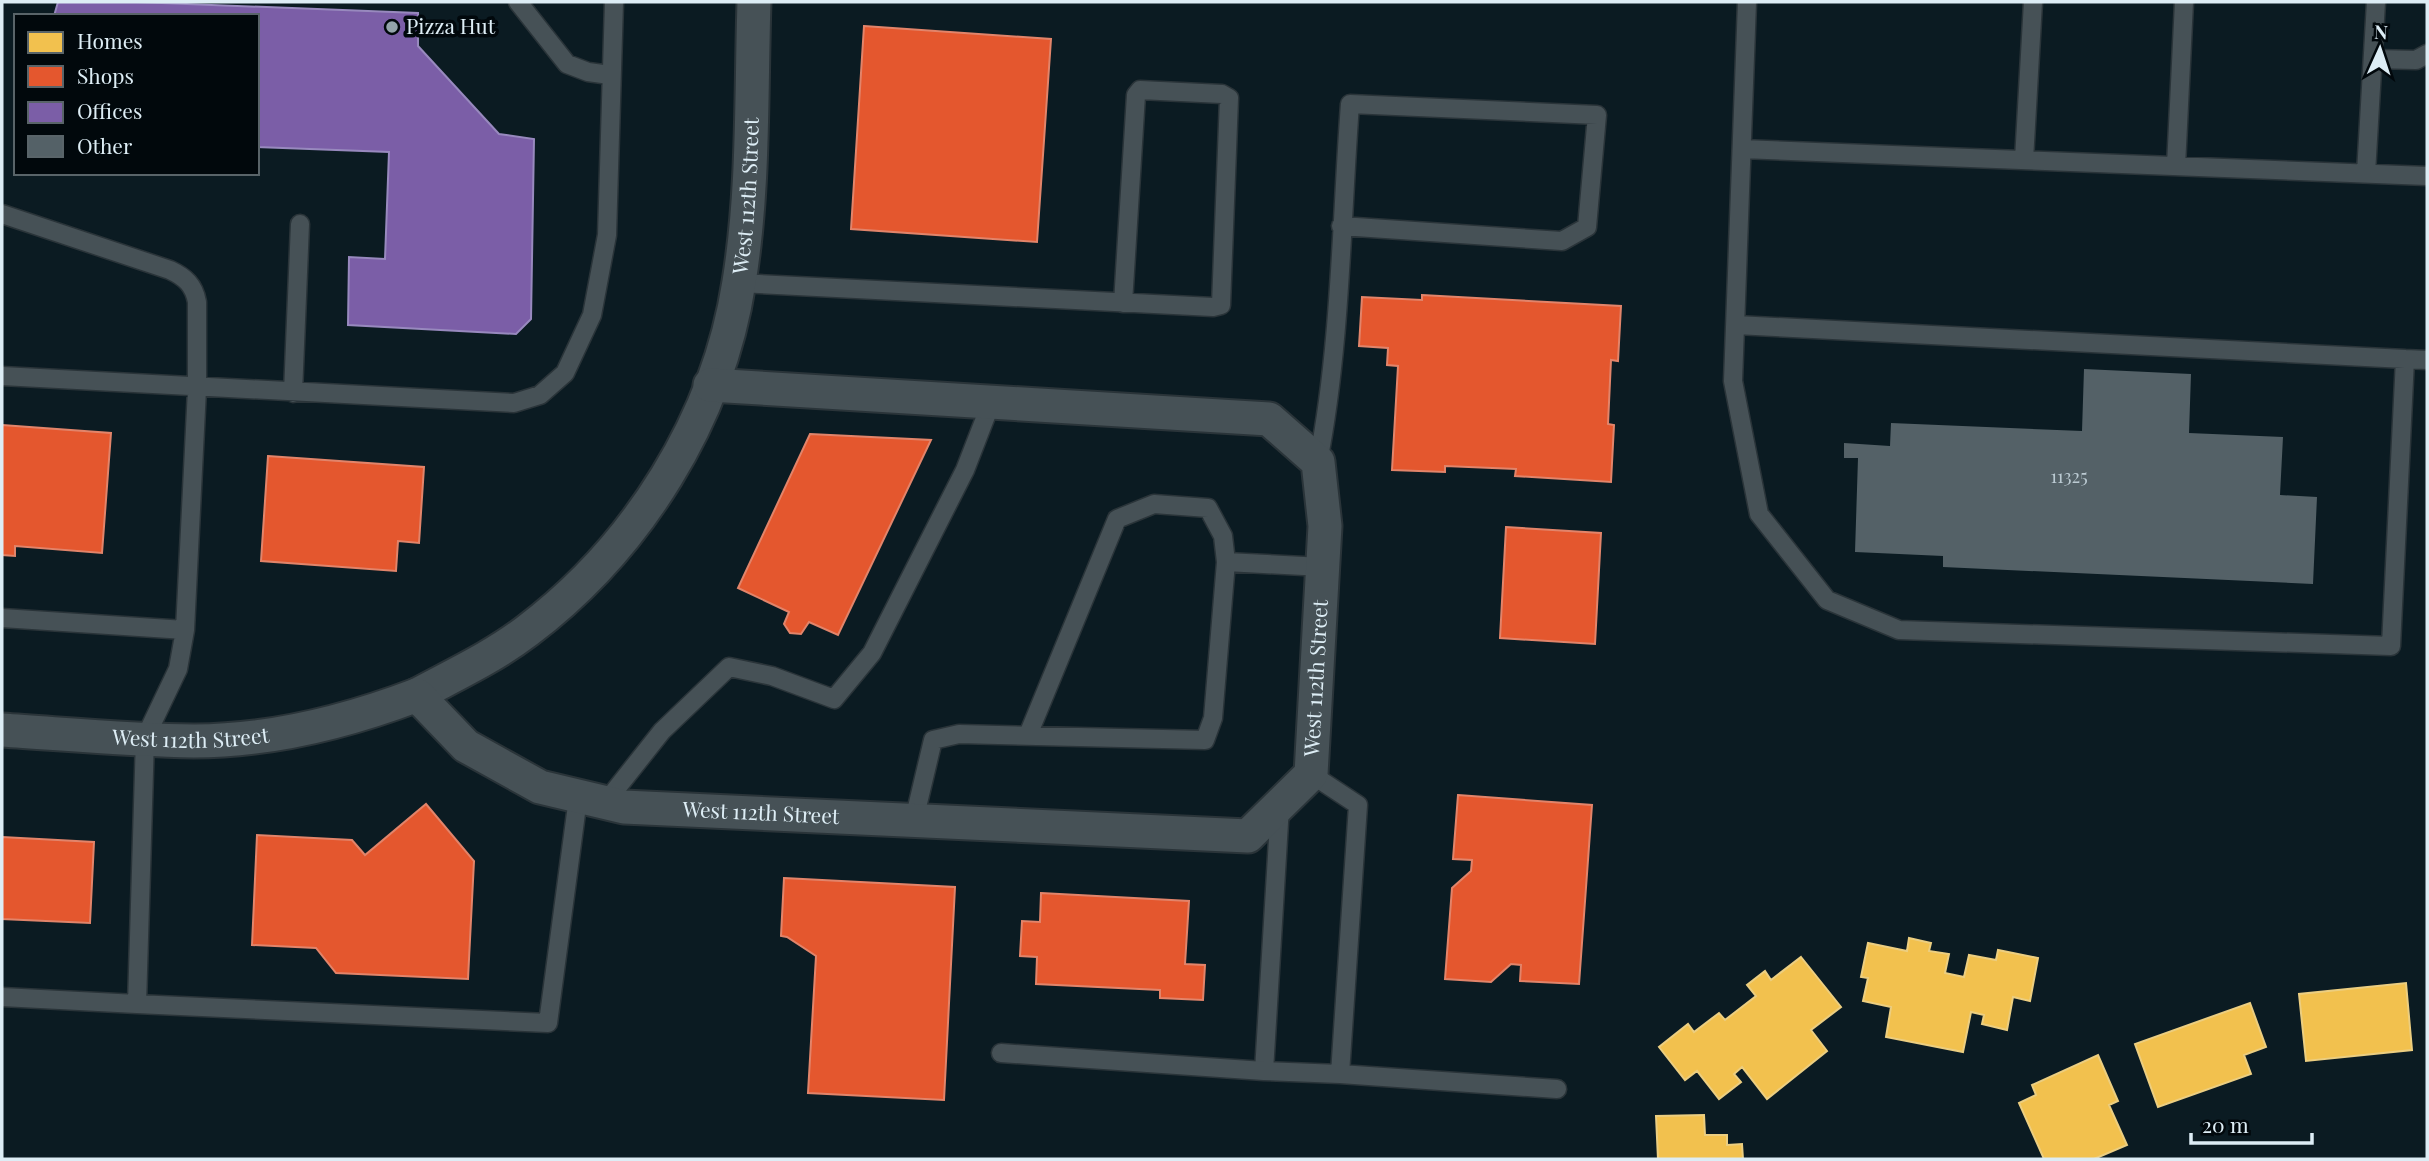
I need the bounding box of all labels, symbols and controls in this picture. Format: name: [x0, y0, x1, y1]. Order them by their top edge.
place label: Pizza Hut: [406, 11, 496, 39]
legend: [14, 14, 259, 175]
north arrow: [2345, 14, 2415, 84]
text: N: [2373, 18, 2389, 44]
marker: Pizza Hut: [384, 19, 400, 35]
text: Homes: [77, 26, 143, 54]
text: Shops: [77, 61, 134, 89]
text: Offices: [77, 96, 142, 124]
street label: West 112th Street: [724, 117, 764, 277]
text: Other: [77, 131, 133, 159]
house number: 11325: [2050, 464, 2088, 488]
street label: West 112th Street: [1296, 598, 1333, 758]
street label: West 112th Street: [111, 719, 271, 753]
street label: West 112th Street: [681, 794, 841, 829]
scale bar: [2191, 1102, 2312, 1146]
text: 20 m: [2202, 1110, 2249, 1138]

